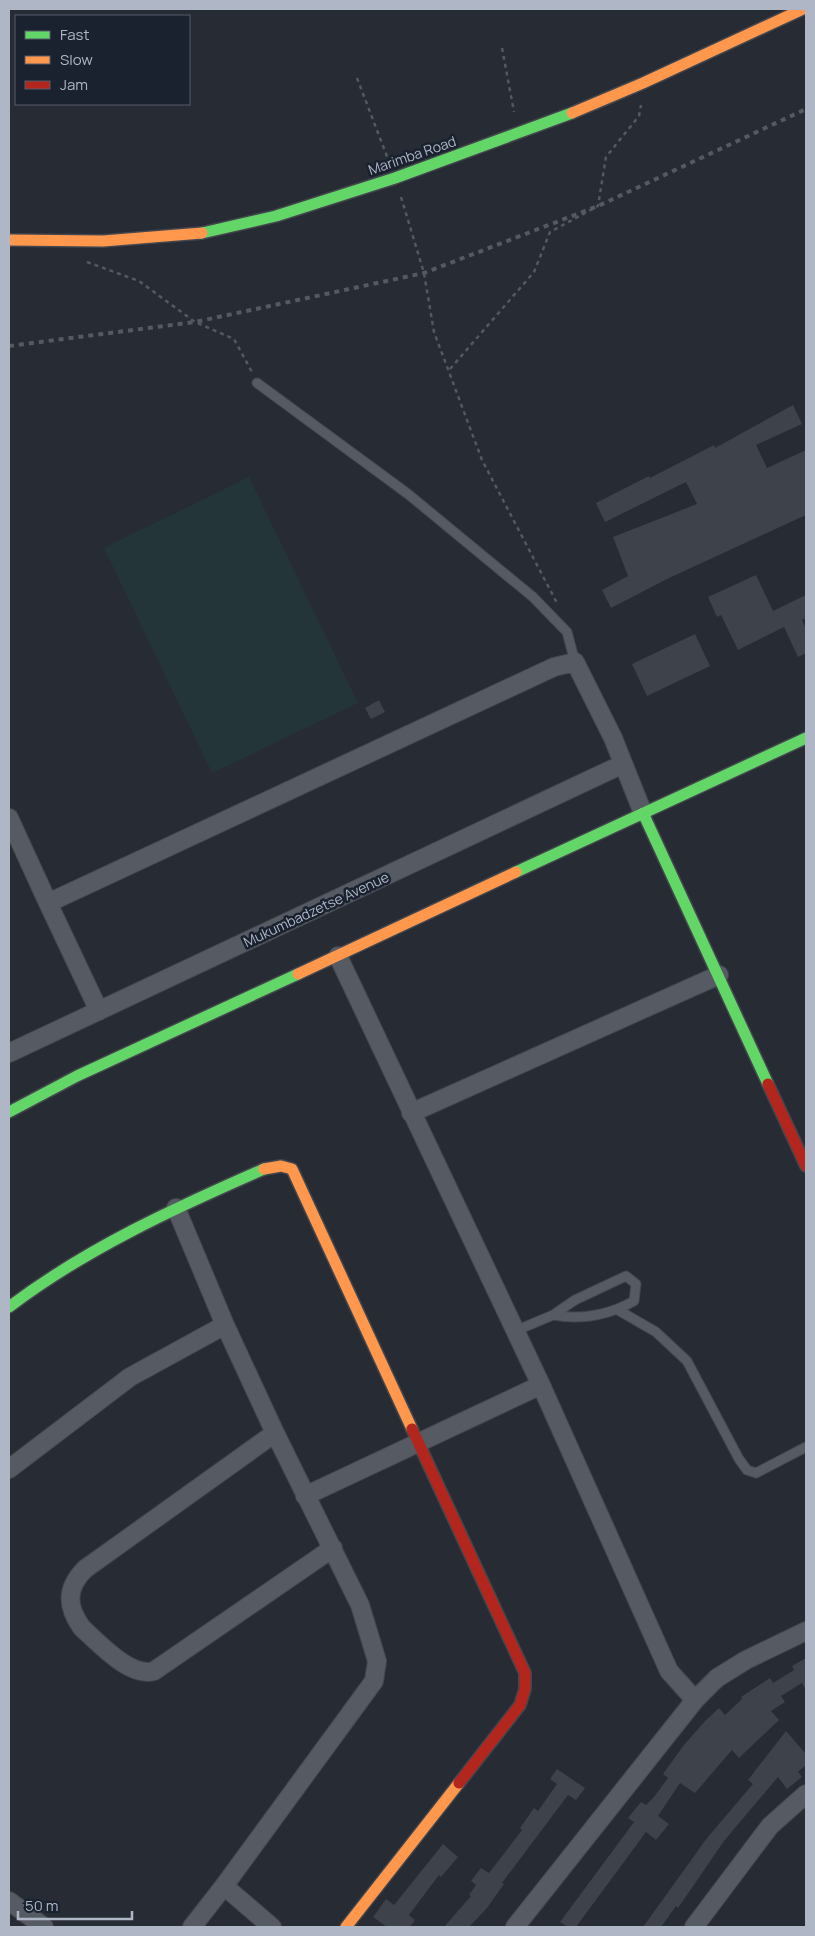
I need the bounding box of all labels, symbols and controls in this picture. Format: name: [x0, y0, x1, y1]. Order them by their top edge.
legend: [15, 15, 190, 105]
text: Fast: [60, 24, 89, 45]
text: Slow: [60, 49, 93, 70]
text: Jam: [60, 74, 88, 95]
street label: Marimba Road: [366, 131, 458, 179]
street label: Mukumbadzetse Avenue: [240, 867, 392, 951]
scale bar: [18, 1888, 131, 1920]
text: 50 m: [25, 1895, 59, 1916]

